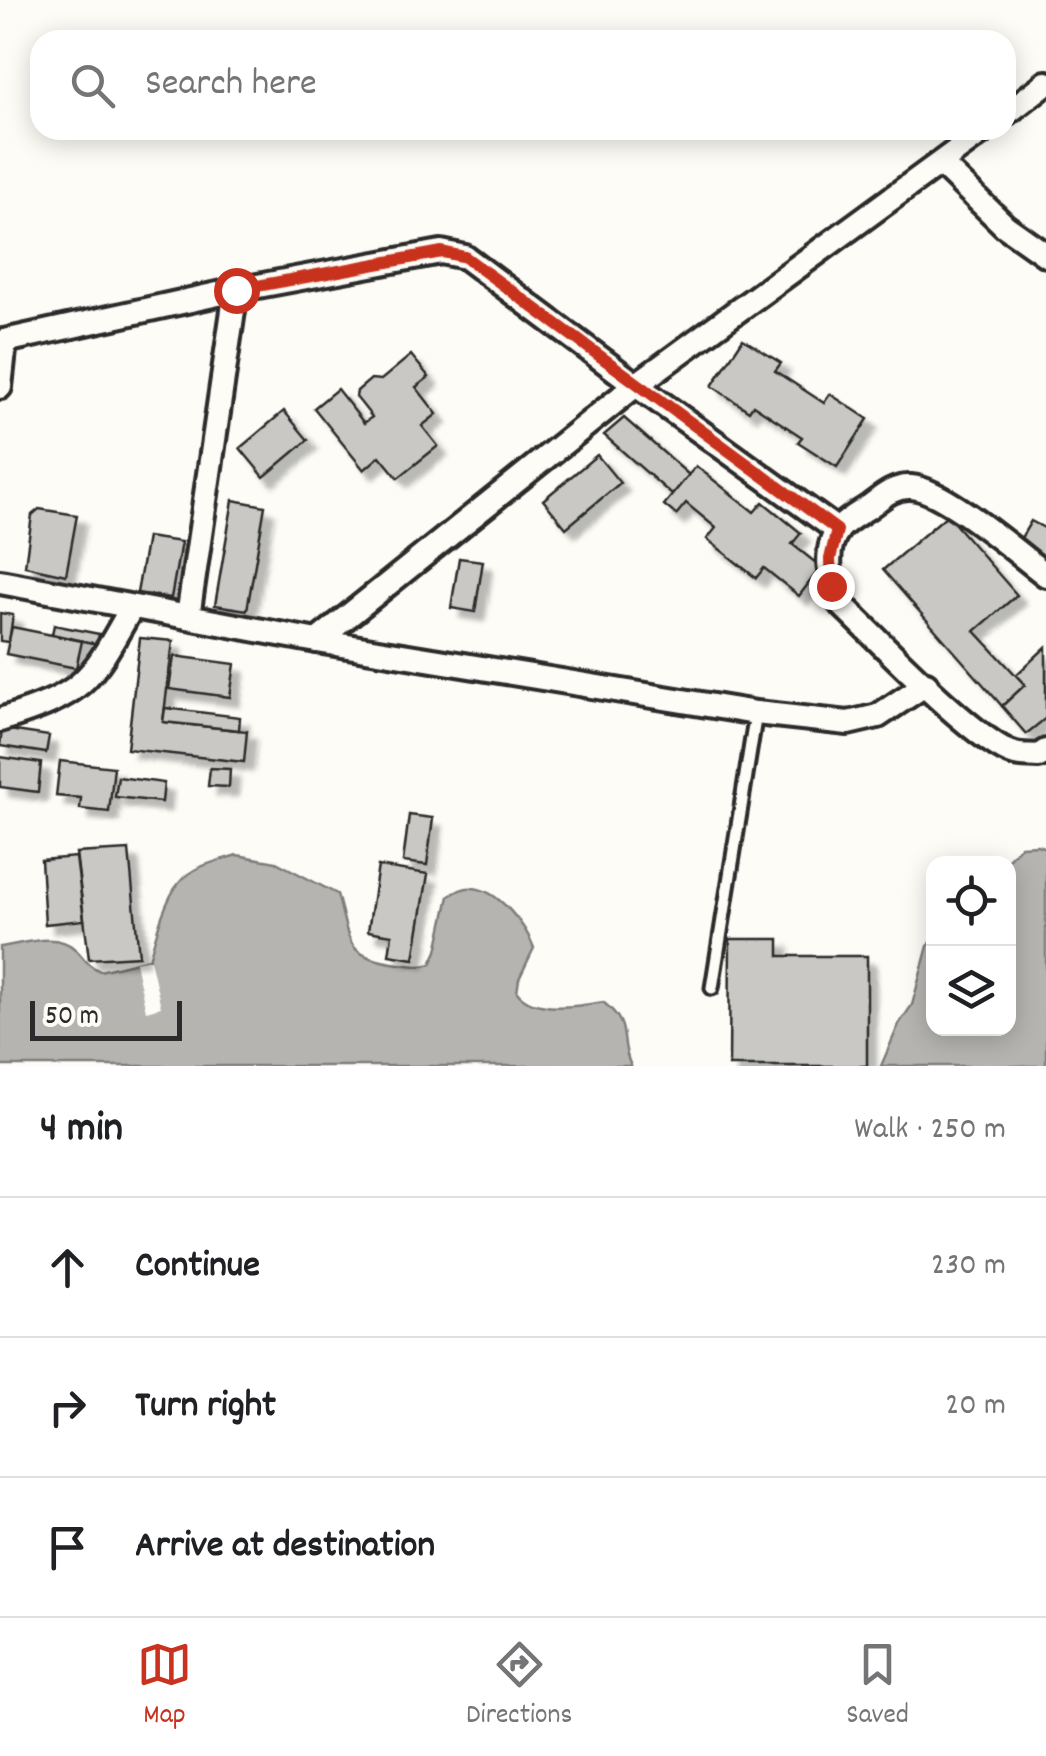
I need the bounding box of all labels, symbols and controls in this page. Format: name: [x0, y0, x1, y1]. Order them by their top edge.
search box: [30, 30, 1016, 140]
icon: search: [65, 58, 120, 113]
text: Search here: [145, 58, 317, 113]
route start: [214, 268, 260, 314]
route end: [809, 564, 855, 610]
map controls: [926, 856, 1016, 1036]
button: locate: [926, 856, 1016, 946]
button: layers: [926, 946, 1016, 1036]
scale bar: [30, 996, 182, 1040]
text: 50 m: [45, 998, 99, 1038]
text: 4 min: [40, 1101, 123, 1161]
text: Walk · 250 m: [854, 1108, 1006, 1154]
icon: ahead: [40, 1240, 95, 1295]
text: Continue: [135, 1240, 260, 1295]
text: 230 m: [931, 1244, 1006, 1290]
icon: right: [40, 1380, 95, 1435]
text: Turn right: [135, 1380, 276, 1435]
text: 20 m: [945, 1384, 1006, 1430]
icon: arrive: [40, 1520, 95, 1575]
text: Arrive at destination: [135, 1520, 435, 1575]
tab: Map: [137, 1637, 192, 1737]
tab: Directions: [466, 1637, 572, 1737]
tab: Saved: [846, 1637, 909, 1737]

